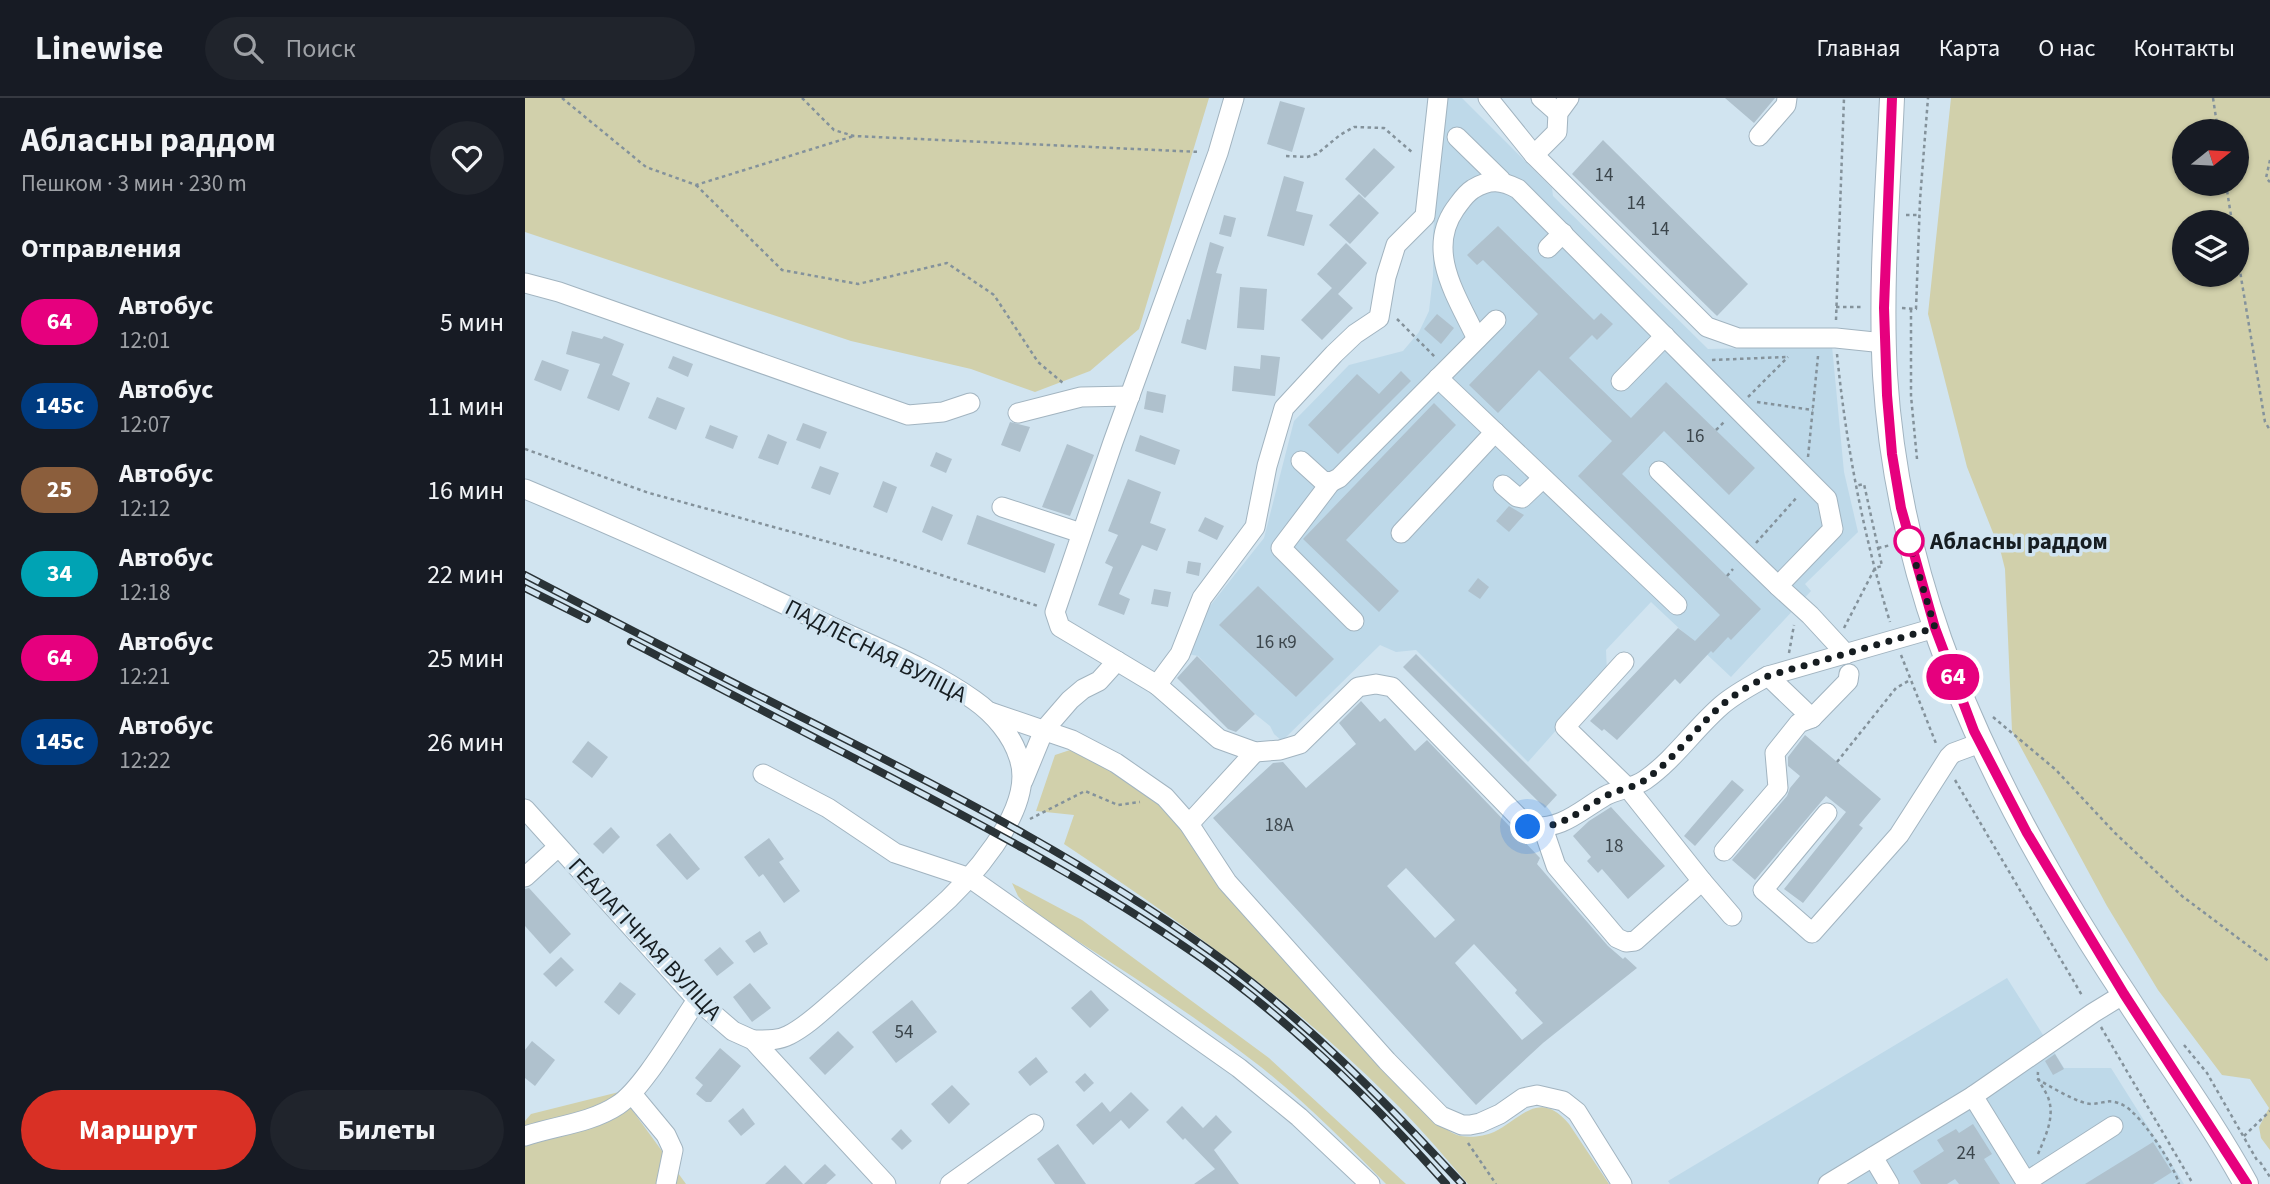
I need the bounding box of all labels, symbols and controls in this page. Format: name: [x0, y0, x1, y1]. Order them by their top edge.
search box: [205, 17, 695, 80]
text: Linewise: [35, 25, 163, 72]
icon: search: [229, 29, 267, 67]
text: Поиск: [285, 30, 356, 67]
text: Главная: [1816, 31, 1901, 66]
text: Карта: [1939, 31, 2000, 66]
text: О нас: [2038, 31, 2095, 66]
text: Контакты: [2133, 31, 2235, 66]
text: Абласны раддом: [21, 117, 276, 164]
north arrow: [2172, 119, 2249, 196]
map controls: [2172, 119, 2249, 287]
button: heart: [430, 121, 504, 195]
house number: 14: [1595, 162, 1613, 189]
text: Пешком · 3 мин · 230 m: [21, 167, 247, 200]
house number: 14: [1627, 190, 1645, 217]
button: layers: [2172, 210, 2249, 287]
house number: 14: [1651, 216, 1669, 243]
text: Отправления: [21, 230, 181, 267]
text: Автобус: [119, 287, 213, 324]
text: 64: [47, 304, 72, 339]
text: 5 мин: [440, 304, 504, 341]
text: 12:01: [119, 324, 170, 357]
text: Автобус: [119, 371, 214, 408]
text: 145с: [35, 388, 84, 423]
text: 11 мин: [427, 388, 504, 425]
text: 12:07: [119, 408, 171, 441]
house number: 16: [1686, 423, 1704, 450]
text: Автобус: [119, 455, 213, 492]
text: 25: [47, 472, 72, 507]
text: 16 мин: [427, 472, 504, 509]
text: 12:12: [119, 492, 170, 525]
place label: Абласны раддом: [1929, 525, 2108, 558]
marker: Абласны раддом: [1894, 526, 1924, 556]
text: Автобус: [119, 539, 213, 576]
text: 34: [47, 556, 72, 591]
text: 22 мин: [427, 556, 504, 593]
text: 12:18: [119, 576, 170, 609]
street label: ПАДЛЕСНАЯ ВУЛІЦА: [780, 591, 973, 711]
text: Автобус: [119, 623, 213, 660]
house number: 16 к9: [1255, 629, 1297, 656]
text: 64: [47, 640, 72, 675]
text: 25 мин: [427, 640, 504, 677]
line badge: 64: [1921, 654, 1985, 700]
text: 64: [1940, 659, 1966, 694]
text: 12:21: [119, 660, 170, 693]
text: Автобус: [119, 707, 214, 744]
text: 145с: [35, 724, 84, 759]
text: 26 мин: [427, 724, 504, 761]
text: 12:22: [119, 744, 171, 777]
your location: [1510, 809, 1545, 844]
house number: 18А: [1264, 812, 1294, 839]
house number: 18: [1605, 833, 1623, 860]
street label: ГЕАЛАГІЧНАЯ ВУЛІЦА: [561, 850, 730, 1028]
house number: 54: [895, 1019, 913, 1046]
button: Маршрут: [21, 1090, 256, 1170]
button: Билеты: [270, 1090, 504, 1170]
house number: 24: [1957, 1140, 1975, 1167]

